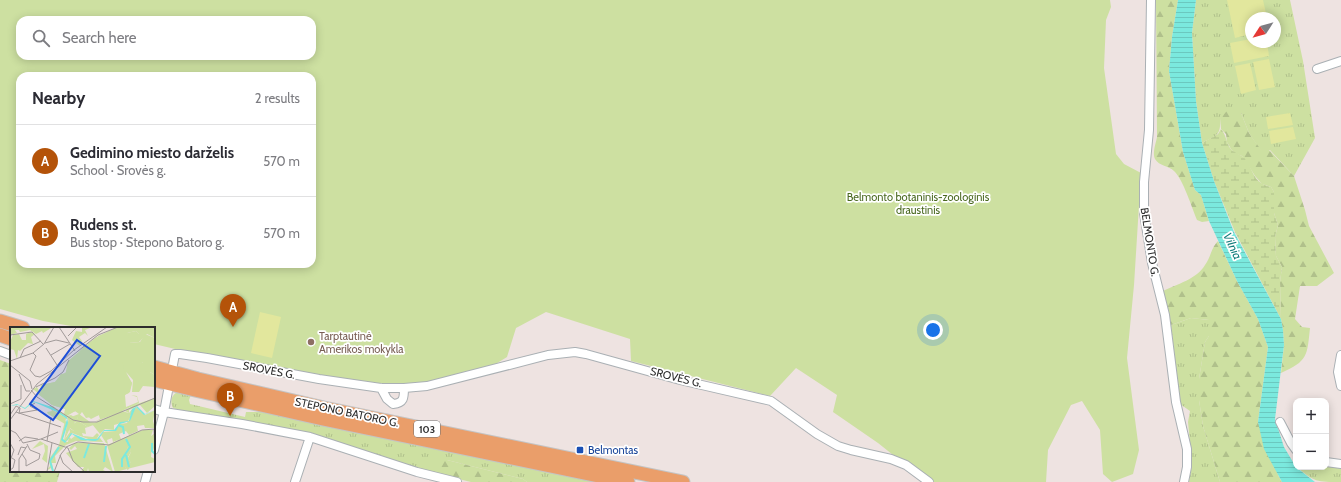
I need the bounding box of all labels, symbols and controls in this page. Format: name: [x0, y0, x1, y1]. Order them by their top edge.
north arrow: [1245, 12, 1281, 48]
search box: [16, 16, 316, 60]
icon: search: [30, 27, 52, 49]
text: Search here: [62, 29, 137, 47]
text: Nearby: [32, 88, 85, 108]
text: 2 results: [255, 90, 300, 106]
text: Gedimino miesto darželis: [70, 144, 234, 162]
text: A: [41, 153, 49, 169]
text: 570 m: [263, 153, 300, 169]
text: School · Srovės g.: [70, 162, 166, 178]
park label: Belmonto botaninis-zoologinis draustinis: [847, 190, 990, 217]
street label: BELMONTO G.: [1138, 207, 1162, 277]
text: Rudens st.: [70, 216, 137, 234]
text: B: [41, 225, 49, 241]
text: 570 m: [263, 225, 300, 241]
water label: Vilnia: [1220, 230, 1246, 262]
text: Bus stop · Stepono Batoro g.: [70, 234, 225, 250]
pin: A: [220, 294, 246, 327]
your location: [923, 320, 943, 340]
inset map: [10, 327, 155, 472]
place label: Tarptautinė Amerikos mokykla: [319, 329, 404, 356]
marker: Tarptautinė Amerikos mokykla: [306, 337, 316, 347]
street label: SROVĖS G.: [242, 358, 296, 382]
street label: SROVĖS G.: [649, 364, 703, 390]
pin: B: [217, 383, 243, 416]
street label: STEPONO BATORO G.: [294, 394, 400, 430]
map controls: [1293, 398, 1329, 470]
button: +: [1293, 398, 1329, 434]
road number: 103: [414, 421, 440, 437]
button: −: [1293, 434, 1329, 470]
place label: Belmontas: [588, 443, 639, 457]
marker: Belmontas: [575, 445, 585, 455]

